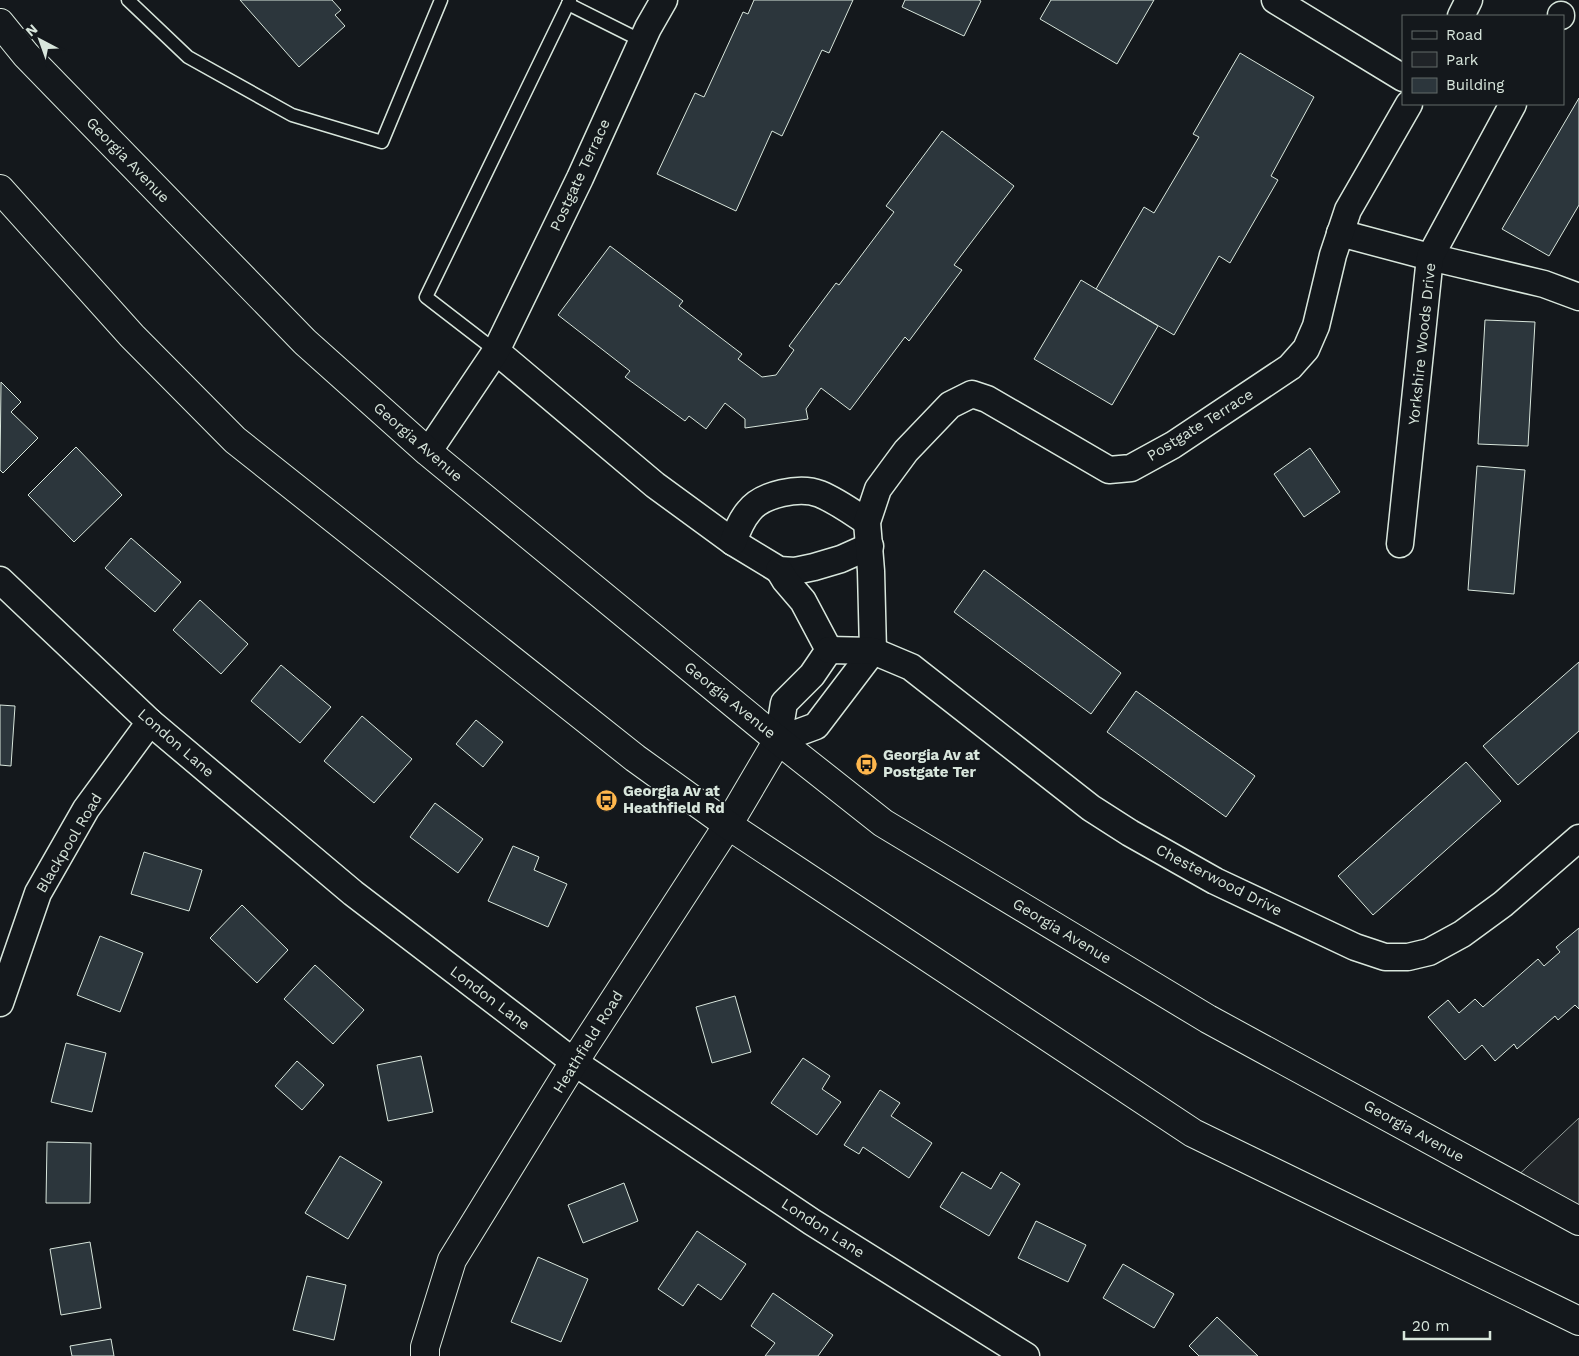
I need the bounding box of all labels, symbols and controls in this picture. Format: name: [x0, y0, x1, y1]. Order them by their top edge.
north arrow: [15, 15, 65, 65]
legend: [1402, 15, 1564, 105]
text: N: [22, 21, 41, 40]
text: Road: [1446, 26, 1483, 44]
text: Park: [1446, 51, 1479, 69]
text: Building: [1446, 76, 1504, 94]
street label: Georgia Avenue: [83, 113, 173, 207]
street label: Postgate Terrace: [546, 116, 614, 234]
street label: Yorkshire Woods Drive: [1405, 262, 1439, 426]
street label: Postgate Terrace: [1144, 385, 1256, 465]
street label: Georgia Avenue: [370, 398, 466, 486]
street label: Georgia Avenue: [681, 658, 779, 742]
street label: London Lane: [134, 705, 218, 781]
place label: Georgia Av at Postgate Ter: [883, 746, 980, 781]
bus stop icon: Georgia Av at Postgate Ter: [855, 752, 879, 776]
place label: Georgia Av at Heathfield Rd: [623, 782, 725, 817]
bus stop icon: Georgia Av at Heathfield Rd: [595, 788, 619, 812]
street label: Blackpool Road: [32, 790, 106, 896]
street label: Chesterwood Drive: [1153, 840, 1285, 920]
street label: Georgia Avenue: [1009, 894, 1115, 968]
street label: London Lane: [447, 962, 533, 1034]
street label: Heathfield Road: [549, 987, 627, 1097]
street label: Georgia Avenue: [1361, 1096, 1467, 1166]
street label: London Lane: [778, 1195, 868, 1261]
scale bar: [1404, 1308, 1490, 1340]
text: 20 m: [1412, 1317, 1450, 1335]

